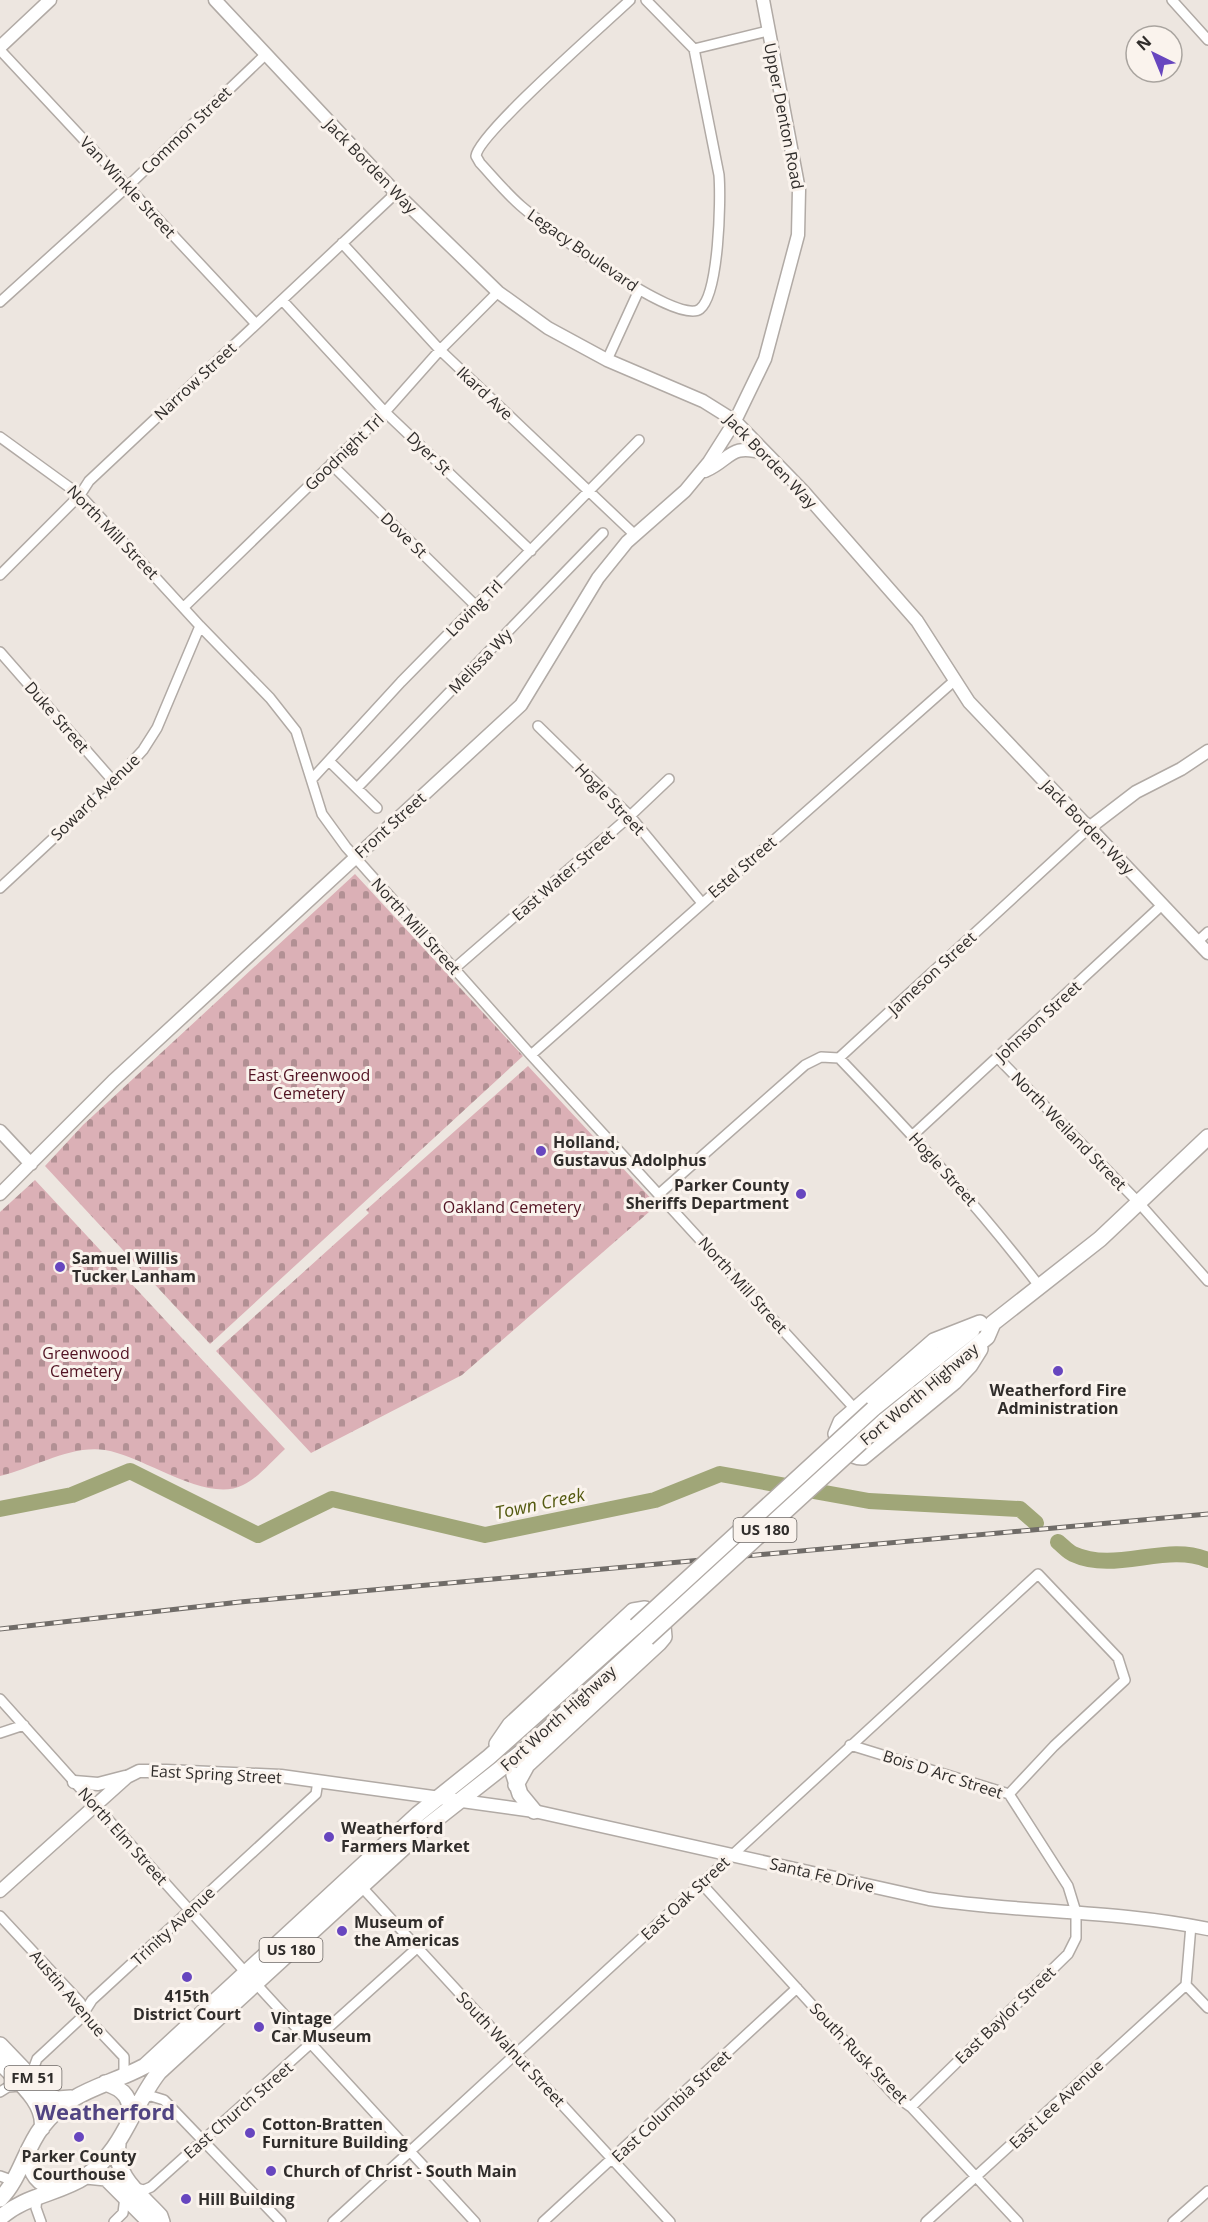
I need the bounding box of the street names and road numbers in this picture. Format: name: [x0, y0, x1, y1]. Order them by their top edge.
street label: Upper Denton Road: [759, 41, 809, 191]
street label: Common Street: [136, 81, 236, 179]
street label: Jack Borden Way: [319, 112, 423, 219]
street label: Van Winkle Street: [75, 131, 181, 243]
street label: Legacy Boulevard: [523, 203, 643, 297]
street label: Narrow Street: [149, 337, 241, 425]
street label: Ikard Ave: [452, 361, 518, 425]
street label: Jack Borden Way: [719, 407, 823, 514]
street label: Goodnight Trl: [300, 409, 388, 495]
street label: Dyer St: [402, 426, 456, 480]
street label: North Mill Street: [62, 480, 164, 584]
street label: Dove St: [376, 507, 432, 563]
street label: Loving Trl: [441, 575, 507, 641]
street label: Melissa Wy: [443, 623, 517, 698]
street label: Duke Street: [20, 677, 94, 758]
street label: Soward Avenue: [46, 749, 144, 845]
street label: Hogle Street: [570, 758, 650, 840]
street label: Jack Borden Way: [1036, 773, 1140, 880]
street label: Front Street: [350, 787, 431, 863]
street label: East Water Street: [507, 824, 619, 926]
street label: Estel Street: [703, 831, 781, 903]
street label: North Mill Street: [367, 873, 466, 979]
street label: Jameson Street: [882, 926, 981, 1021]
street label: Johnson Street: [989, 975, 1086, 1068]
street label: North Weiland Street: [1007, 1067, 1132, 1195]
street label: Hogle Street: [904, 1127, 982, 1211]
street label: North Mill Street: [694, 1232, 793, 1338]
street label: Fort Worth Highway: [855, 1337, 984, 1450]
road number: US 180: [734, 1518, 796, 1542]
street label: Fort Worth Highway: [495, 1659, 621, 1776]
street label: Bois D Arc Street: [880, 1744, 1006, 1804]
street label: East Spring Street: [150, 1760, 283, 1788]
street label: North Elm Street: [73, 1782, 173, 1890]
street label: East Oak Street: [636, 1851, 734, 1945]
street label: Santa Fe Drive: [767, 1852, 877, 1898]
street label: Trinity Avenue: [126, 1882, 220, 1970]
road number: US 180: [260, 1938, 322, 1962]
street label: Austin Avenue: [25, 1945, 111, 2041]
street label: East Baylor Street: [950, 1961, 1060, 2069]
street label: South Walnut Street: [452, 1987, 570, 2111]
street label: South Rusk Street: [805, 1998, 913, 2108]
street label: East Columbia Street: [607, 2045, 735, 2167]
street label: East Lee Avenue: [1004, 2055, 1108, 2153]
street label: East Church Street: [179, 2056, 297, 2164]
road number: FM 51: [4, 2066, 62, 2090]

